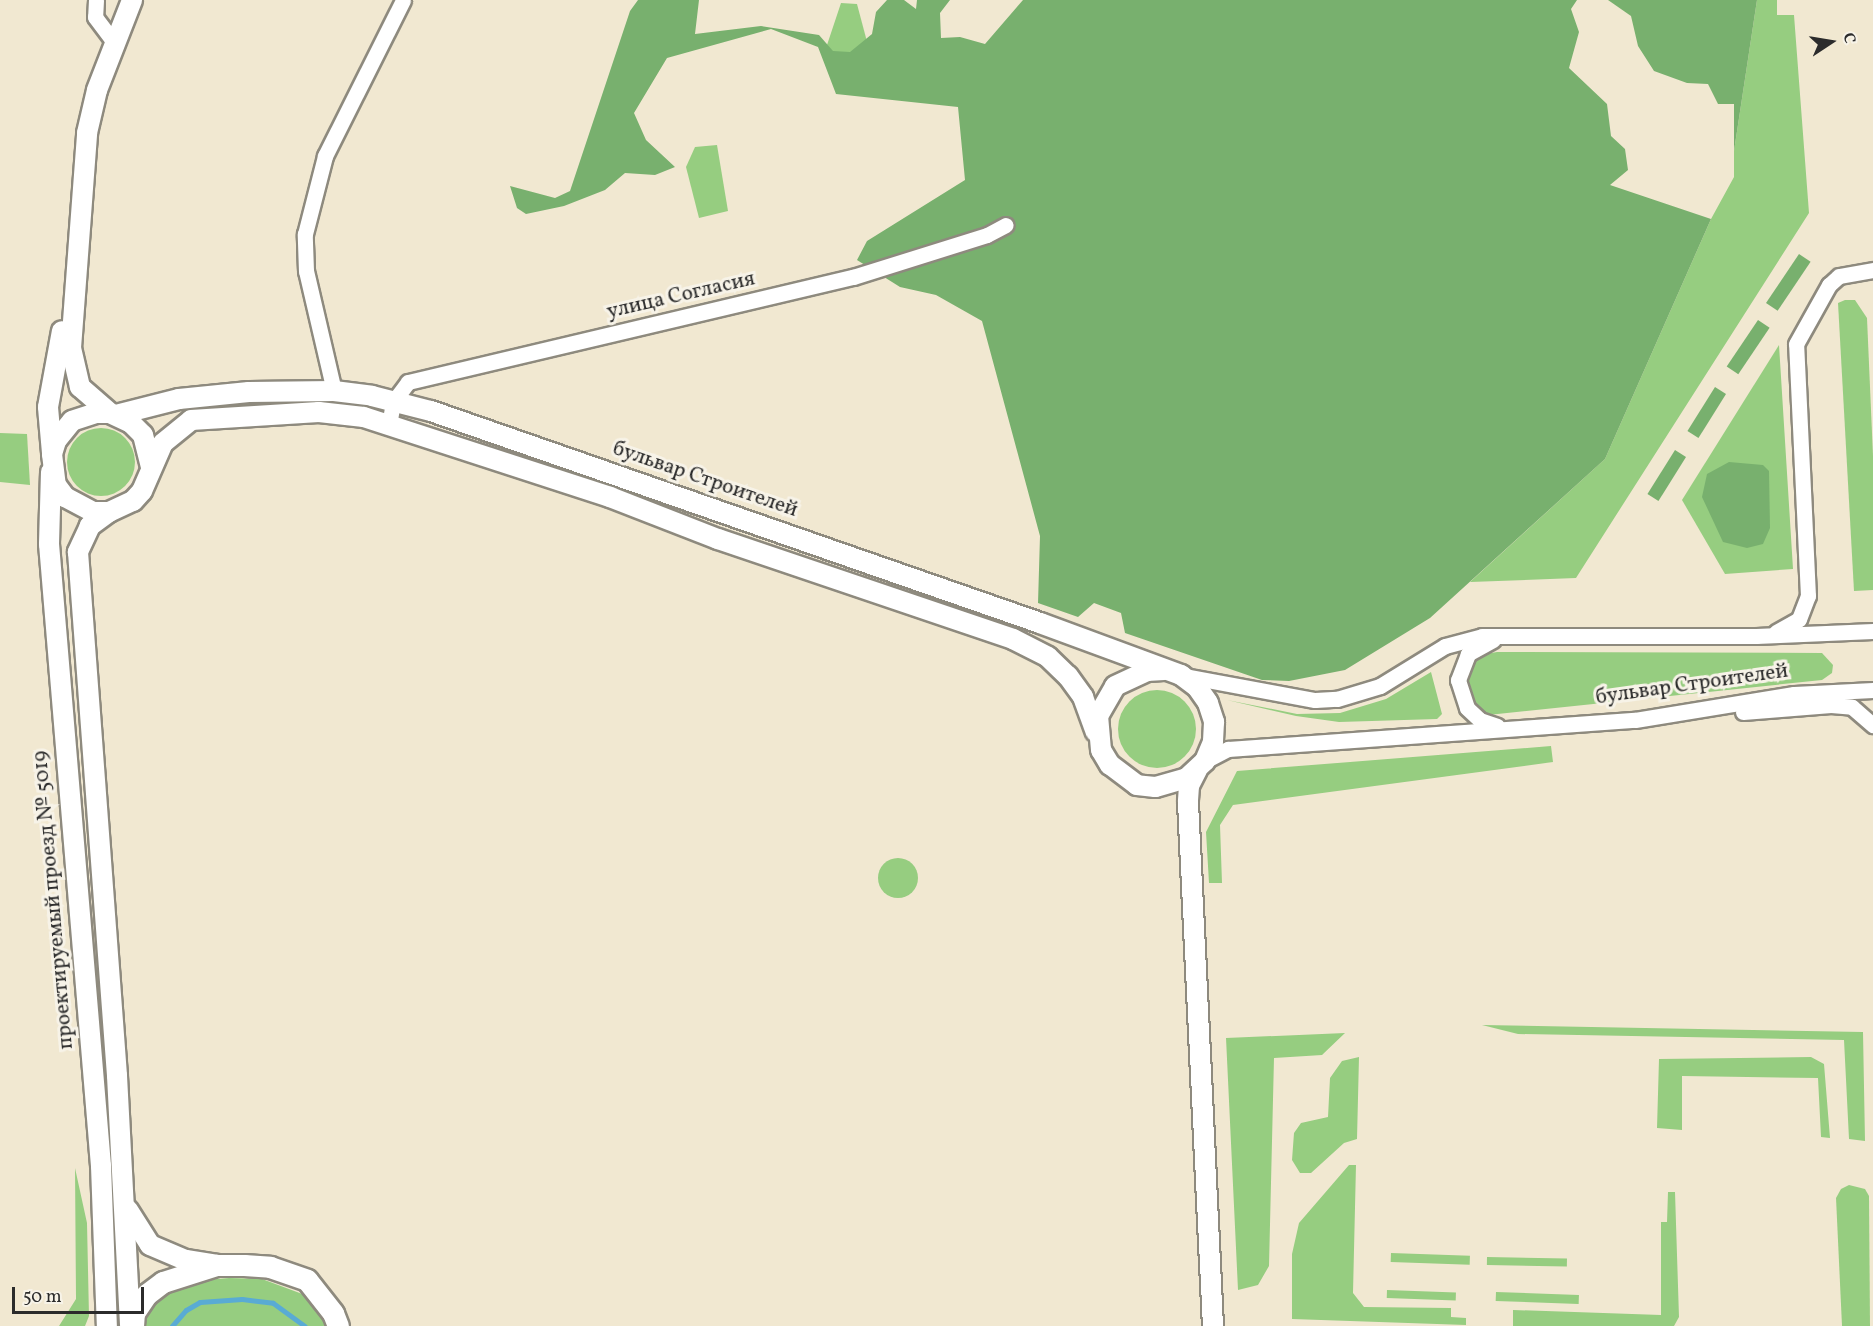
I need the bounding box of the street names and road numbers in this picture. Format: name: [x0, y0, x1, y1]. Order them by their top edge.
street label: улица Согласия: [605, 267, 757, 325]
street label: бульвар Строителей: [609, 436, 801, 524]
street label: бульвар Строителей: [1594, 659, 1790, 711]
street label: проектируемый проезд № 5019: [28, 750, 80, 1050]

